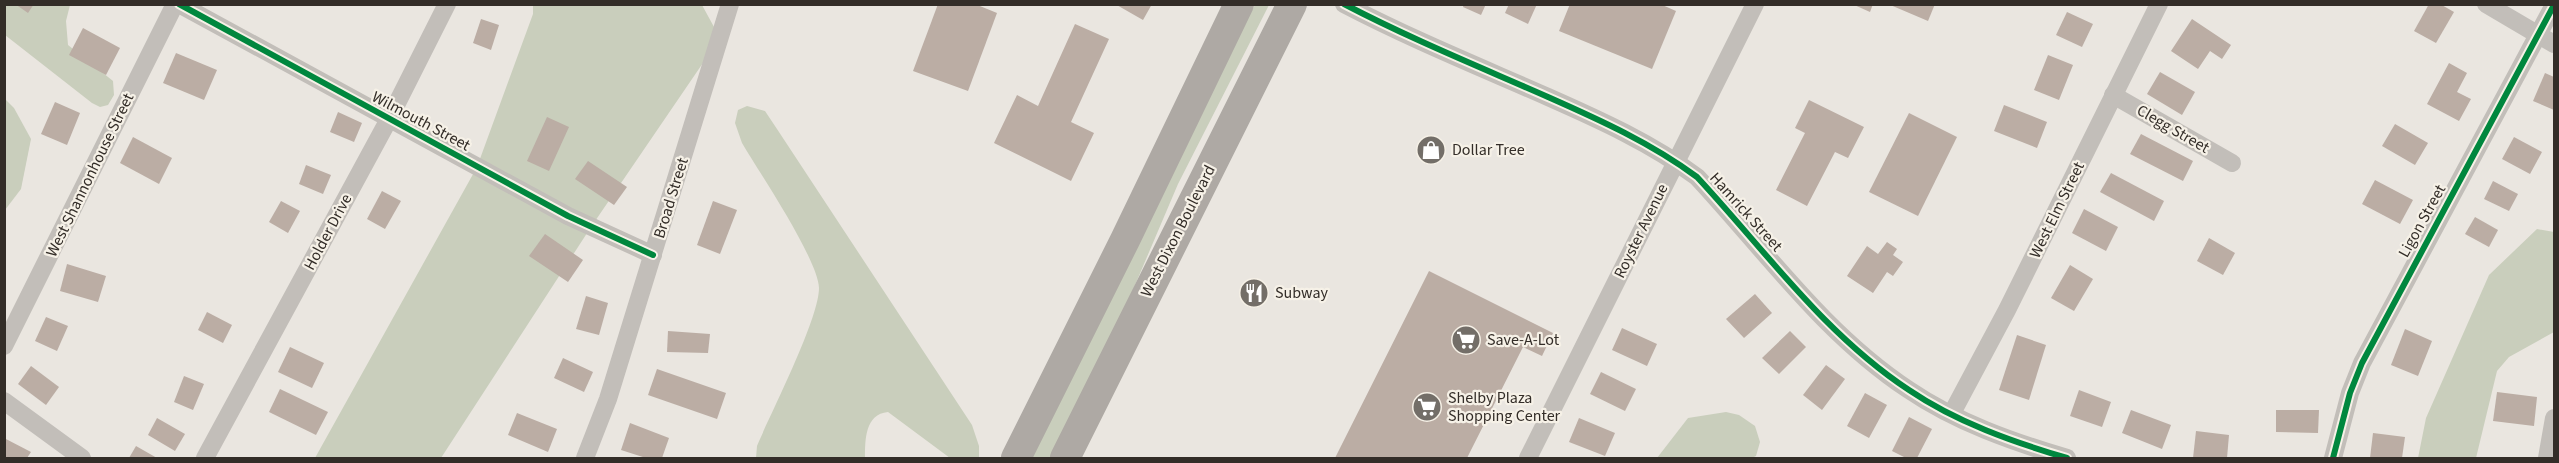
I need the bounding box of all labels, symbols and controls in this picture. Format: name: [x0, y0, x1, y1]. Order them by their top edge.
street label: Wilmouth Street: [368, 86, 475, 156]
street label: West Shannonhouse Street: [41, 89, 140, 261]
street label: Clegg Street: [2133, 99, 2214, 159]
shop icon: Dollar Tree: [1415, 134, 1447, 166]
place label: Dollar Tree: [1452, 139, 1525, 161]
street label: Broad Street: [648, 154, 694, 241]
street label: West Elm Street: [2024, 158, 2090, 262]
street label: West Dixon Boulevard: [1135, 161, 1221, 301]
street label: Hamrick Street: [1704, 168, 1788, 257]
street label: Royster Avenue: [1609, 180, 1673, 282]
street label: Ligon Street: [2393, 180, 2451, 261]
street label: Holder Drive: [299, 190, 357, 274]
restaurant icon: Subway: [1238, 277, 1270, 309]
place label: Subway: [1275, 282, 1328, 304]
supermarket icon: Save-A-Lot: [1450, 324, 1482, 356]
place label: Save-A-Lot: [1487, 329, 1560, 351]
place label: Shelby Plaza Shopping Center: [1448, 387, 1561, 427]
supermarket icon: Shelby Plaza Shopping Center: [1411, 391, 1443, 423]

